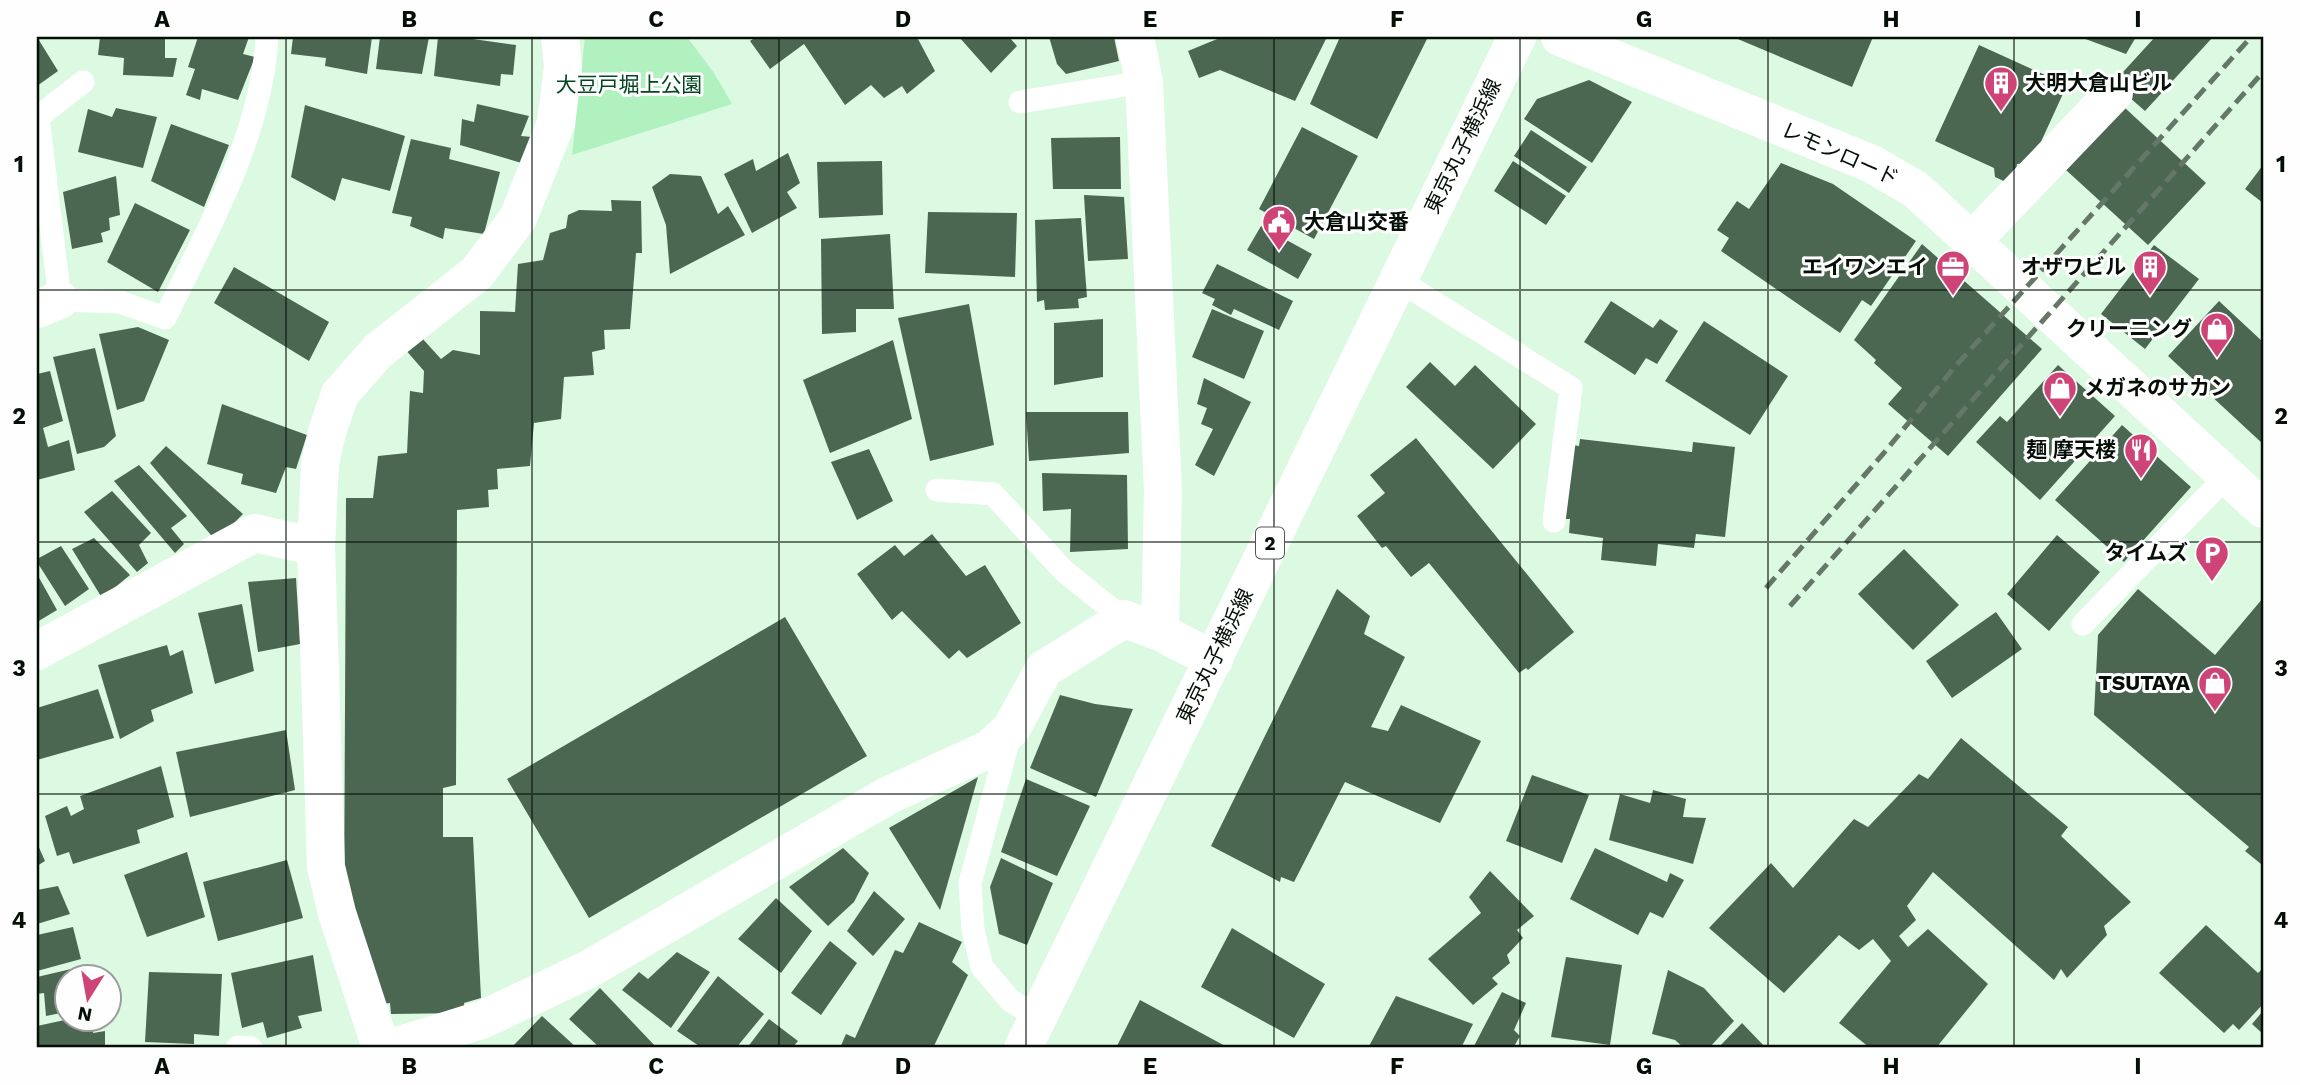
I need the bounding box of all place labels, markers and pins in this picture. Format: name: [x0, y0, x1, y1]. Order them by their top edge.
building icon: 大明大倉山ビル: [1982, 64, 2020, 113]
place label: 大明大倉山ビル: [2025, 70, 2172, 95]
public building icon: 大倉山交番: [1260, 203, 1298, 252]
place label: 大倉山交番: [1304, 209, 1409, 234]
office icon: エイワンエイ: [1934, 248, 1972, 297]
building icon: オザワビル: [2131, 248, 2169, 297]
place label: エイワンエイ: [1802, 254, 1928, 279]
place label: オザワビル: [2021, 254, 2126, 279]
shop icon: クリーニング: [2198, 310, 2236, 359]
place label: クリーニング: [2066, 316, 2192, 341]
shop icon: メガネのサカン: [2041, 369, 2079, 418]
place label: メガネのサカン: [2084, 375, 2231, 400]
restaurant icon: 麺 摩天楼: [2122, 431, 2160, 480]
place label: 麺 摩天楼: [2026, 437, 2116, 462]
parking icon: タイムズ: [2193, 534, 2231, 583]
place label: タイムズ: [2104, 540, 2188, 565]
shop icon: TSUTAYA: [2196, 664, 2234, 713]
place label: TSUTAYA: [2098, 670, 2191, 695]

